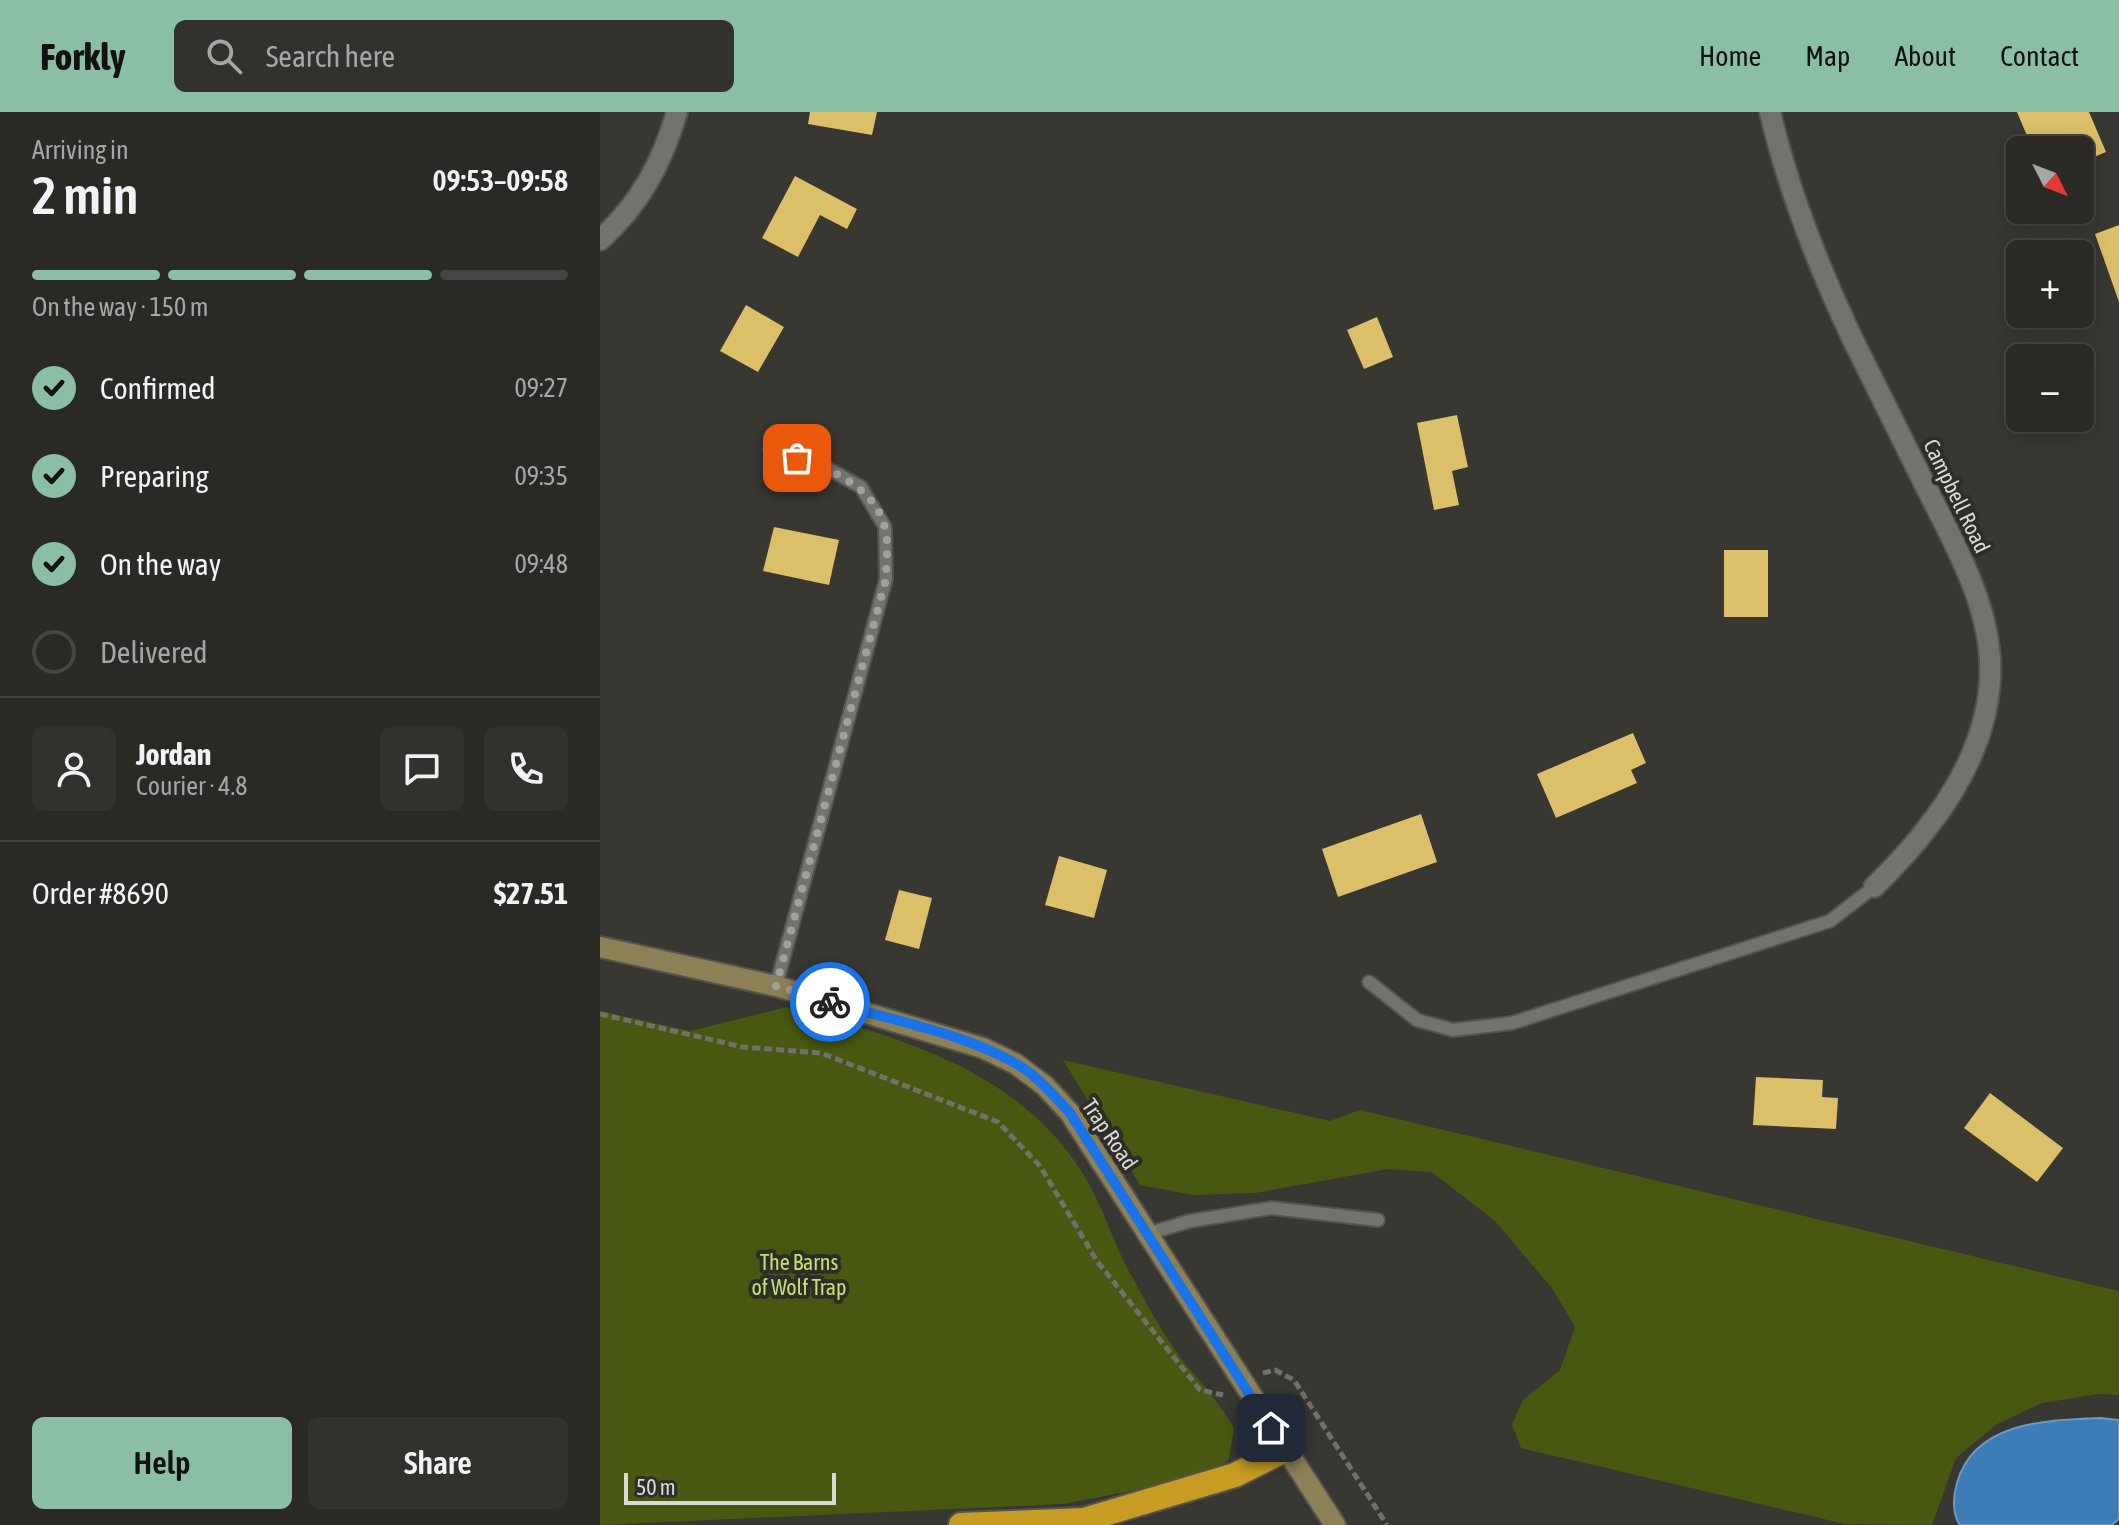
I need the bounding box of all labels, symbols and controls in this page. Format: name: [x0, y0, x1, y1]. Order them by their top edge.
search box: [174, 20, 734, 92]
icon: search: [202, 34, 246, 78]
text: Forkly: [40, 35, 126, 78]
text: Search here: [266, 39, 395, 73]
text: Home: [1699, 40, 1761, 72]
text: Map: [1805, 40, 1850, 72]
text: About: [1894, 40, 1956, 72]
text: Contact: [2000, 40, 2079, 72]
text: Arriving in: [32, 135, 129, 165]
north arrow: [2006, 136, 2094, 224]
map controls: [2006, 136, 2094, 432]
text: 09:53–09:58: [433, 163, 568, 197]
text: 2 min: [32, 165, 138, 225]
button: +: [2006, 240, 2094, 328]
text: On the way · 150 m: [32, 292, 209, 322]
button: −: [2006, 344, 2094, 432]
icon: check: [32, 366, 76, 410]
text: Confirmed: [100, 371, 215, 405]
text: 09:27: [514, 373, 568, 403]
pin: [763, 424, 831, 492]
street label: Campbell Road: [1918, 435, 1996, 557]
icon: bag: [775, 436, 819, 480]
icon: check: [32, 454, 76, 498]
text: Preparing: [100, 459, 209, 493]
text: 09:35: [514, 461, 568, 491]
icon: check: [32, 542, 76, 586]
text: On the way: [100, 547, 221, 581]
text: 09:48: [514, 549, 568, 579]
text: Delivered: [100, 635, 208, 669]
button: person: [32, 727, 116, 811]
button: chat: [380, 727, 464, 811]
button: phone: [484, 727, 568, 811]
text: Jordan: [136, 737, 211, 771]
text: Courier · 4.8: [136, 771, 247, 801]
text: Order #8690: [32, 876, 169, 910]
text: $27.51: [494, 876, 568, 910]
courier: [790, 962, 870, 1042]
icon: bike: [808, 980, 852, 1024]
street label: Trap Road: [1077, 1094, 1143, 1174]
park label: The Barns of Wolf Trap: [751, 1249, 847, 1300]
pin: [1237, 1394, 1305, 1462]
icon: home: [1249, 1406, 1293, 1450]
button: Help: [32, 1417, 292, 1509]
button: Share: [308, 1417, 568, 1509]
scale bar: [624, 1469, 836, 1505]
text: 50 m: [636, 1474, 676, 1500]

